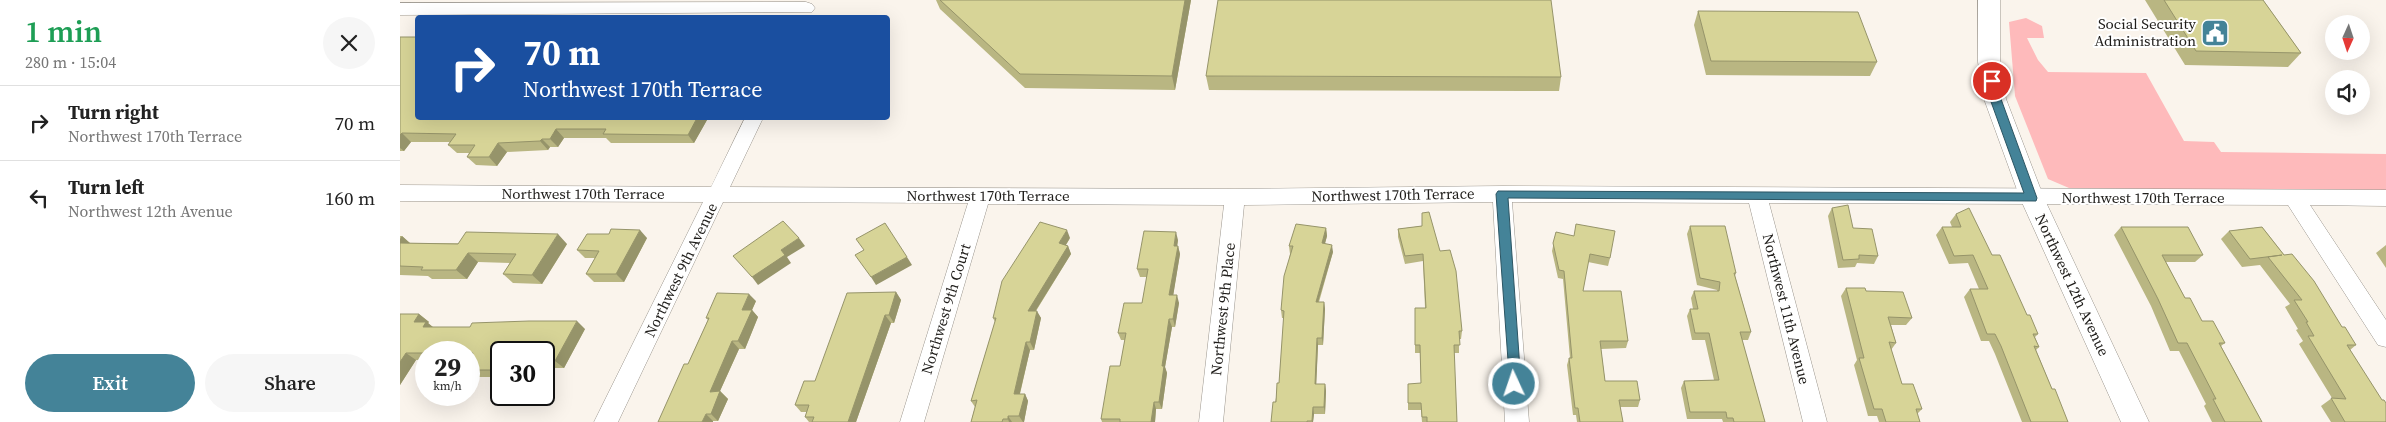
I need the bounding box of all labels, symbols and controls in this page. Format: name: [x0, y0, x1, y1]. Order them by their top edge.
text: 1 min: [25, 11, 102, 52]
place label: Social Security Administration: [2094, 13, 2196, 51]
north arrow: [2325, 15, 2370, 60]
map controls: [2325, 15, 2370, 115]
button: close: [323, 17, 375, 69]
public building icon: Social Security Administration: [2200, 18, 2230, 48]
text: 70 m: [523, 29, 600, 77]
icon: right: [440, 35, 505, 100]
text: 280 m · 15:04: [25, 51, 116, 73]
pin: [1971, 60, 2013, 102]
icon: arrive: [1978, 67, 2006, 95]
button: sound: [2325, 70, 2370, 115]
text: Northwest 170th Terrace: [523, 74, 762, 104]
text: Turn right: [68, 99, 159, 125]
icon: right: [25, 109, 53, 137]
text: 70 m: [334, 110, 375, 136]
text: Northwest 170th Terrace: [68, 125, 242, 147]
text: Turn left: [68, 174, 144, 200]
street label: Northwest 170th Terrace: [501, 183, 665, 204]
street label: Northwest 170th Terrace: [1311, 183, 1475, 206]
icon: left: [25, 184, 53, 212]
text: 160 m: [325, 185, 375, 211]
street label: Northwest 170th Terrace: [906, 185, 1070, 206]
street label: Northwest 170th Terrace: [2061, 187, 2225, 208]
street label: Northwest 9th Avenue: [639, 199, 722, 340]
text: Northwest 12th Avenue: [68, 200, 233, 222]
street label: Northwest 12th Avenue: [2030, 210, 2115, 360]
street label: Northwest 11th Avenue: [1758, 231, 1815, 387]
street label: Northwest 9th Court: [916, 241, 975, 377]
street label: Northwest 9th Place: [1205, 241, 1240, 376]
speed limit sign: 30: [490, 341, 555, 406]
text: 29: [434, 350, 461, 384]
button: Exit: [25, 354, 195, 412]
button: Share: [205, 354, 375, 412]
position arrow: [1487, 357, 1539, 409]
text: km/h: [433, 378, 462, 394]

